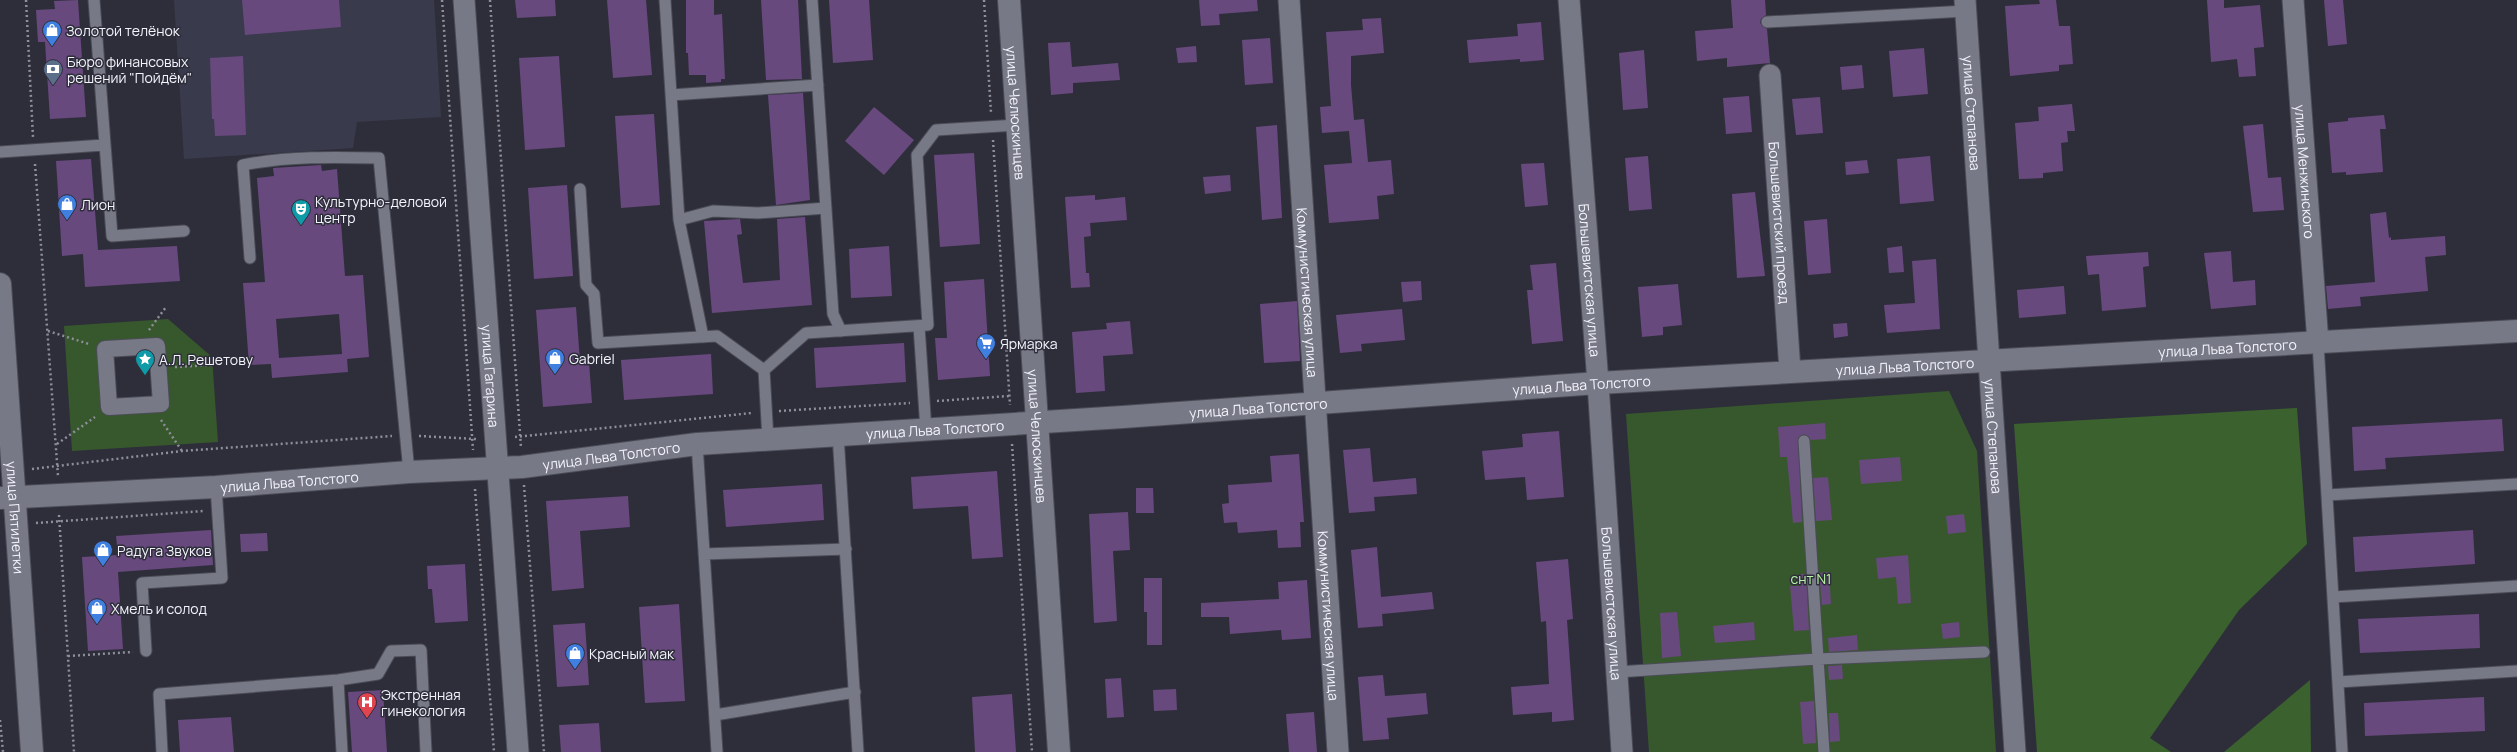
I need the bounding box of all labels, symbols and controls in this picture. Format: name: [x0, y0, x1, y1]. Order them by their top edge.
shop icon: Золотой телёнок: [41, 19, 63, 47]
place label: Золотой телёнок: [66, 21, 181, 40]
street label: улица Челюскинцев: [1003, 45, 1030, 181]
place label: Бюро финансовых решений "Пойдём": [67, 52, 192, 87]
street label: улица Степанова: [1959, 55, 1986, 171]
bank icon: Бюро финансовых решений "Пойдём": [42, 58, 64, 86]
street label: улица Менжинского: [2291, 104, 2320, 239]
street label: Большевистский проезд: [1765, 141, 1795, 304]
place label: Культурно-деловой центр: [315, 192, 447, 227]
shop icon: Лион: [56, 193, 78, 221]
place label: Лион: [81, 195, 115, 214]
theatre icon: Культурно-деловой центр: [290, 198, 312, 226]
street label: Большевистская улица: [1575, 203, 1605, 357]
street label: Коммунистическая улица: [1293, 207, 1323, 378]
street label: улица Гагарина: [478, 324, 504, 428]
supermarket icon: Ярмарка: [975, 332, 997, 360]
place label: Ярмарка: [1000, 334, 1058, 353]
street label: улица Льва Толстого: [2158, 334, 2297, 361]
shop icon: Gabriel: [544, 347, 566, 375]
place icon: А.Л. Решетову: [134, 348, 156, 376]
place label: Gabriel: [569, 349, 615, 368]
place label: А.Л. Решетову: [159, 350, 254, 369]
street label: улица Льва Толстого: [1835, 352, 1975, 379]
street label: улица Челюскинцев: [1024, 369, 1052, 504]
street label: улица Льва Толстого: [1512, 371, 1651, 399]
street label: улица Степанова: [1981, 378, 2007, 494]
street label: улица Льва Толстого: [1189, 393, 1328, 422]
street label: улица Льва Толстого: [865, 415, 1005, 443]
street label: улица Льва Толстого: [541, 437, 681, 474]
street label: улица Пятилетки: [3, 460, 29, 575]
street label: улица Льва Толстого: [220, 466, 359, 496]
street label: Большевистская улица: [1598, 526, 1627, 681]
street label: Коммунистическая улица: [1314, 530, 1344, 701]
shop icon: Радуга Звуков: [92, 539, 114, 567]
place label: Радуга Звуков: [117, 541, 212, 560]
park label: снт N1: [1791, 569, 1831, 588]
shop icon: Хмель и солод: [86, 597, 108, 625]
place label: Хмель и солод: [111, 599, 207, 618]
shop icon: Красный мак: [564, 642, 586, 670]
place label: Красный мак: [589, 644, 675, 663]
place label: Экстренная гинекология: [381, 685, 466, 720]
hospital icon: Экстренная гинекология: [356, 691, 378, 719]

